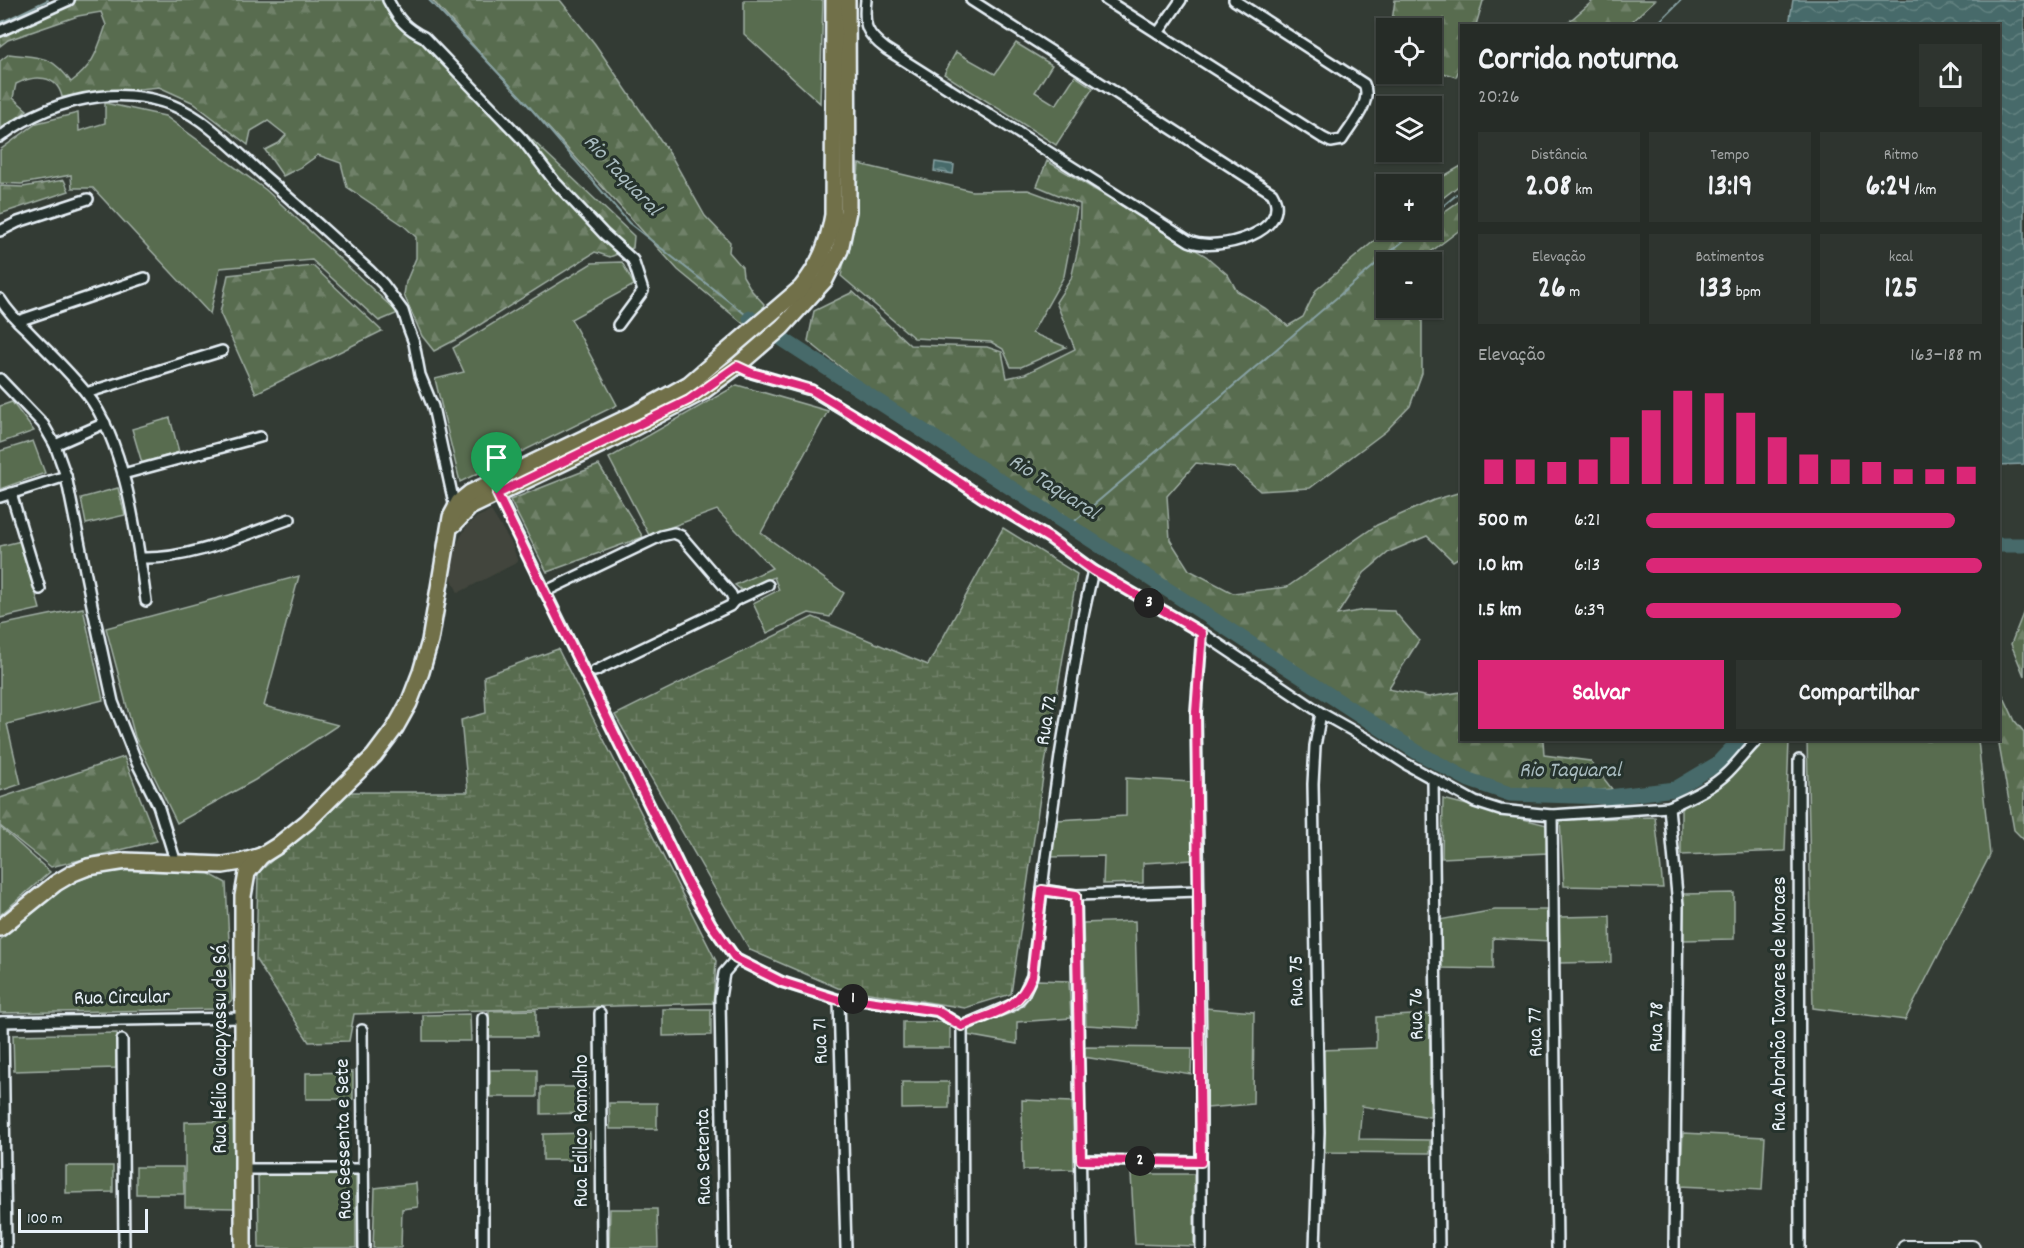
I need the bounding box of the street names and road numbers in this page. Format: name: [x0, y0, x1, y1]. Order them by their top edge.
street label: Rua 72: [1029, 692, 1067, 748]
street label: Rua Abrahão Tavares de Moraes: [1766, 876, 1796, 1132]
street label: Rua Hélio Guapyassu de Sá: [207, 944, 237, 1154]
street label: Rua 75: [1283, 955, 1313, 1007]
street label: Rua Circular: [74, 983, 170, 1015]
street label: Rua 76: [1403, 988, 1433, 1040]
street label: Rua 78: [1643, 1002, 1673, 1052]
street label: Rua 77: [1522, 1007, 1552, 1057]
street label: Rua 71: [806, 1017, 838, 1065]
street label: Rua Edilco Ramalho: [568, 1054, 598, 1208]
street label: Rua Sessenta e Sete: [329, 1058, 361, 1220]
street label: Rua Setenta: [689, 1107, 721, 1206]

